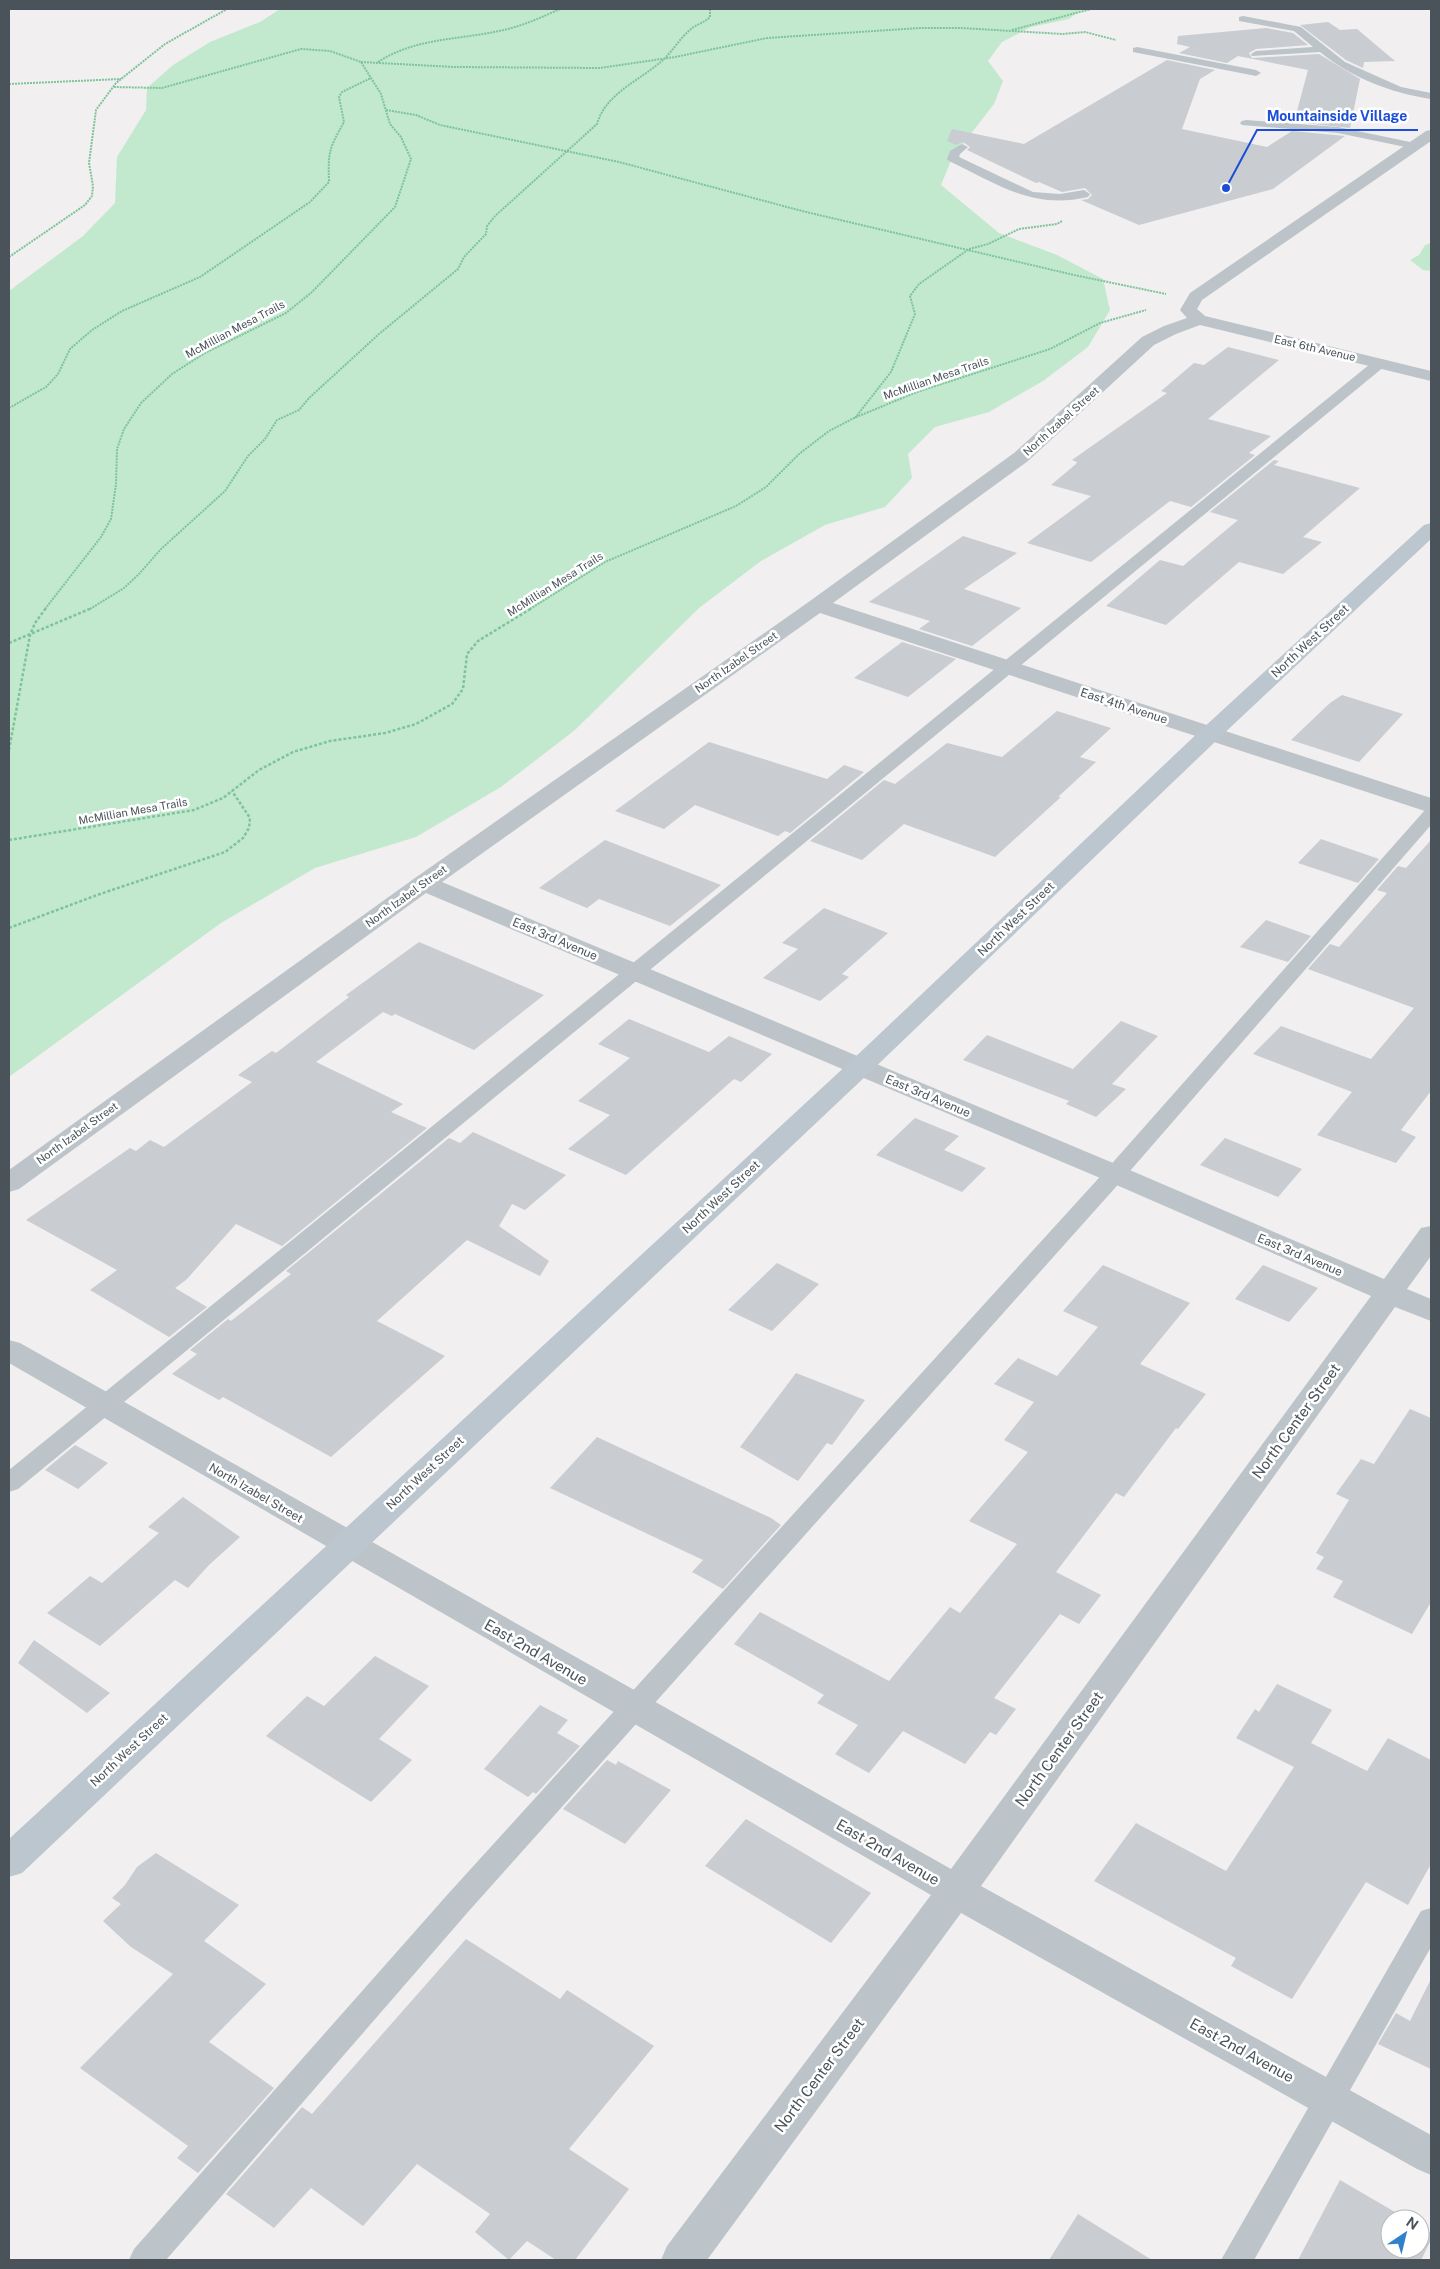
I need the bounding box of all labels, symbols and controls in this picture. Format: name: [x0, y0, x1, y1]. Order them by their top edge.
callout: Mountainside Village: [1257, 101, 1418, 130]
text: Mountainside Village: [1267, 108, 1407, 124]
street label: McMillian Mesa Trails: [183, 298, 287, 360]
street label: East 6th Avenue: [1273, 333, 1357, 363]
street label: McMillian Mesa Trails: [882, 354, 991, 402]
street label: North Izabel Street: [1021, 384, 1101, 458]
street label: McMillian Mesa Trails: [505, 549, 605, 618]
street label: North West Street: [1268, 601, 1352, 680]
street label: North Izabel Street: [693, 629, 779, 695]
street label: East 4th Avenue: [1079, 685, 1169, 727]
street label: McMillian Mesa Trails: [78, 795, 189, 827]
street label: North Izabel Street: [363, 863, 449, 929]
street label: North West Street: [975, 879, 1057, 959]
street label: East 3rd Avenue: [510, 915, 600, 963]
street label: East 3rd Avenue: [883, 1072, 973, 1120]
street label: North Izabel Street: [34, 1100, 120, 1166]
street label: North West Street: [679, 1157, 763, 1236]
street label: East 3rd Avenue: [1255, 1231, 1345, 1279]
street label: North Center Street: [1249, 1360, 1344, 1482]
street label: North West Street: [383, 1433, 467, 1512]
street label: North Izabel Street: [207, 1460, 306, 1526]
street label: East 2nd Avenue: [482, 1616, 590, 1688]
street label: North Center Street: [1012, 1688, 1107, 1810]
street label: North West Street: [87, 1710, 171, 1789]
street label: East 2nd Avenue: [834, 1816, 942, 1888]
street label: East 2nd Avenue: [1187, 2014, 1297, 2086]
street label: North Center Street: [771, 2015, 867, 2135]
north arrow: [1380, 2209, 1430, 2259]
text: N: [1403, 2214, 1422, 2233]

